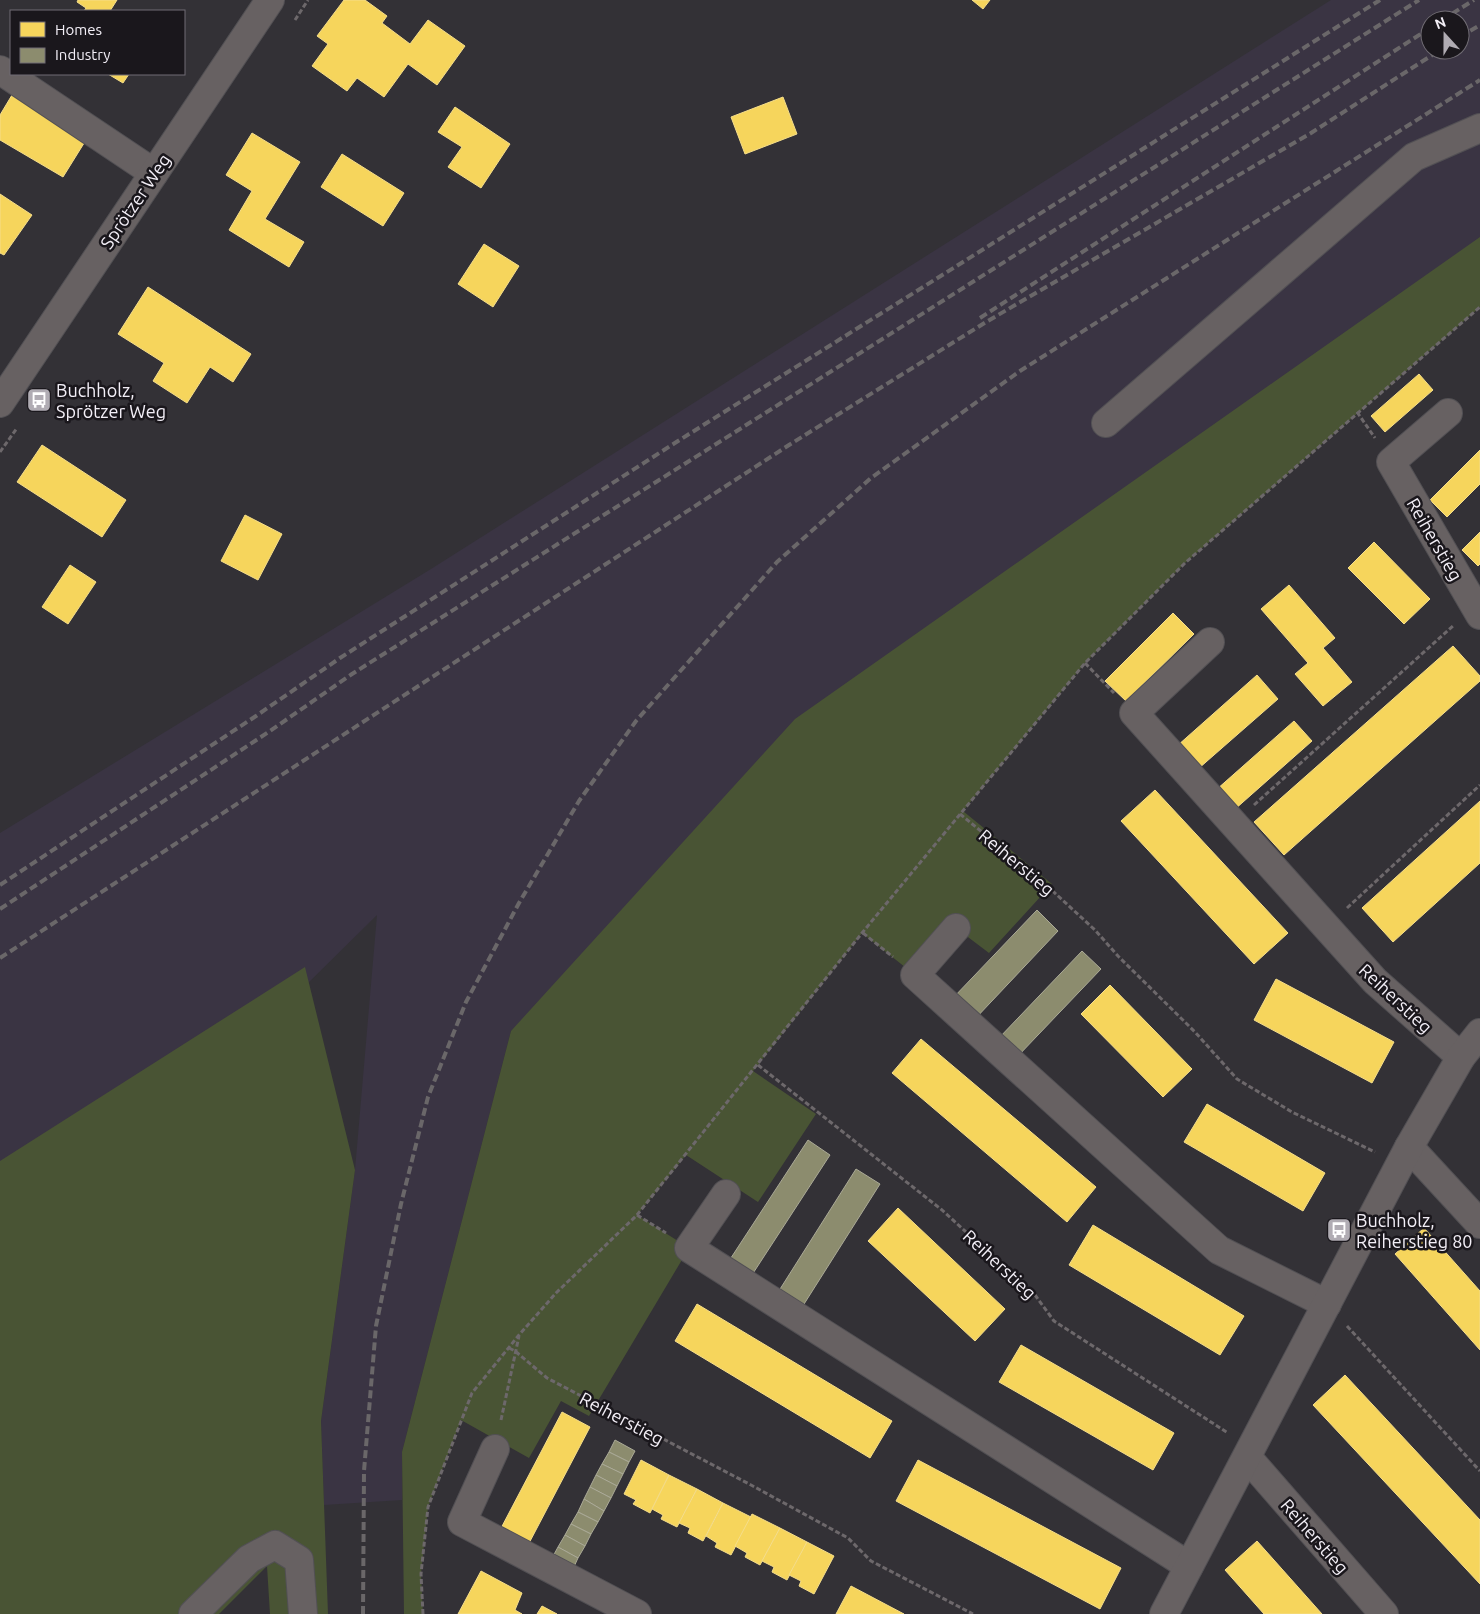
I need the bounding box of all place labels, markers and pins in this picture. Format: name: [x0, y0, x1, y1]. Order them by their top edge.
place label: Buchholz, Sprötzer Weg: [56, 380, 166, 421]
bus stop icon: Buchholz, Sprötzer Weg: [26, 387, 52, 413]
place label: Buchholz, Reiherstieg 80: [1356, 1210, 1473, 1251]
bus stop icon: Buchholz, Reiherstieg 80: [1326, 1217, 1352, 1243]

